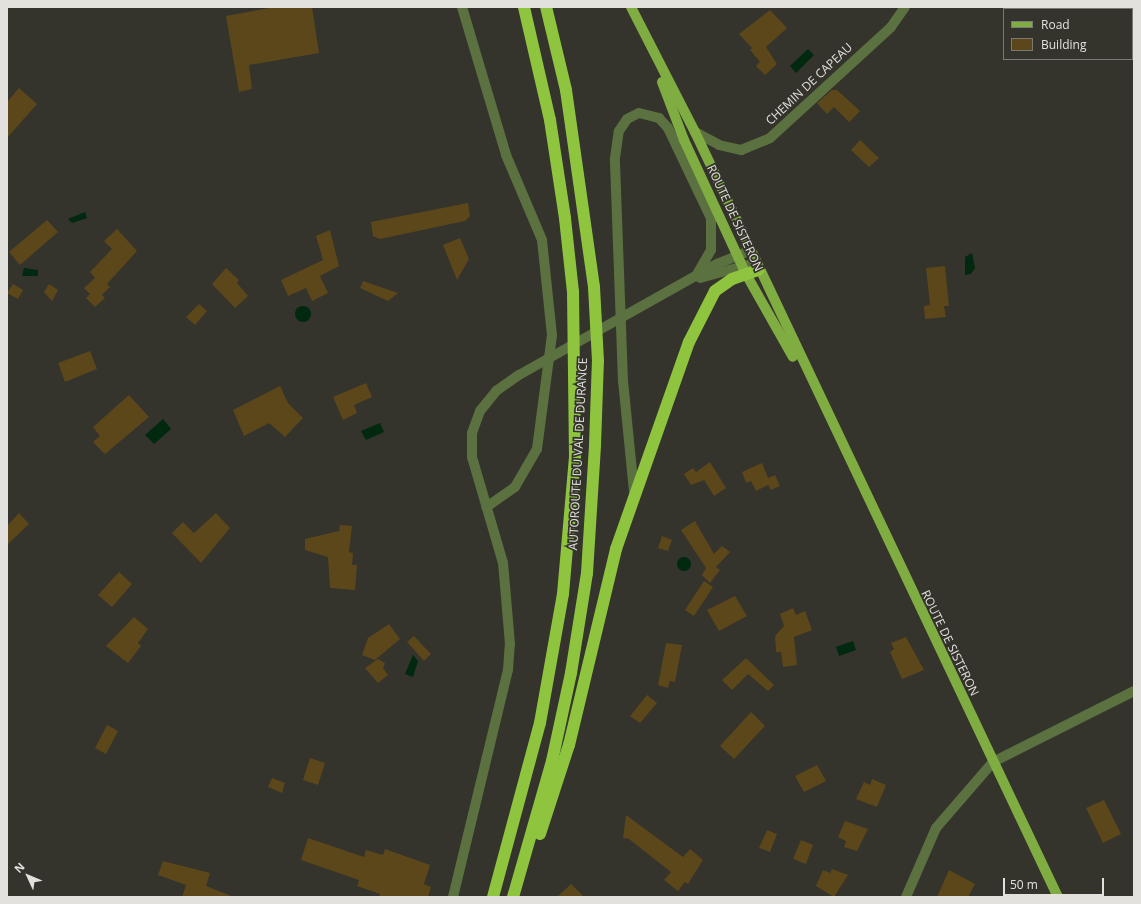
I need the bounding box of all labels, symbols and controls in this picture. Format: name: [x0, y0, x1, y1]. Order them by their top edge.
legend: [1003, 8, 1133, 60]
text: Road: [1041, 16, 1070, 33]
text: Building: [1041, 36, 1086, 53]
street label: CHEMIN DE CAPEAU: [763, 40, 855, 128]
street label: ROUTE DE SISTERON: [704, 162, 766, 274]
street label: AUTOROUTE DU VAL DE DURANCE: [566, 357, 590, 551]
street label: ROUTE DE SISTERON: [918, 588, 982, 698]
north arrow: [8, 856, 48, 896]
text: N: [10, 859, 28, 876]
scale bar: [1005, 870, 1106, 896]
text: 50 m: [1010, 876, 1038, 893]

